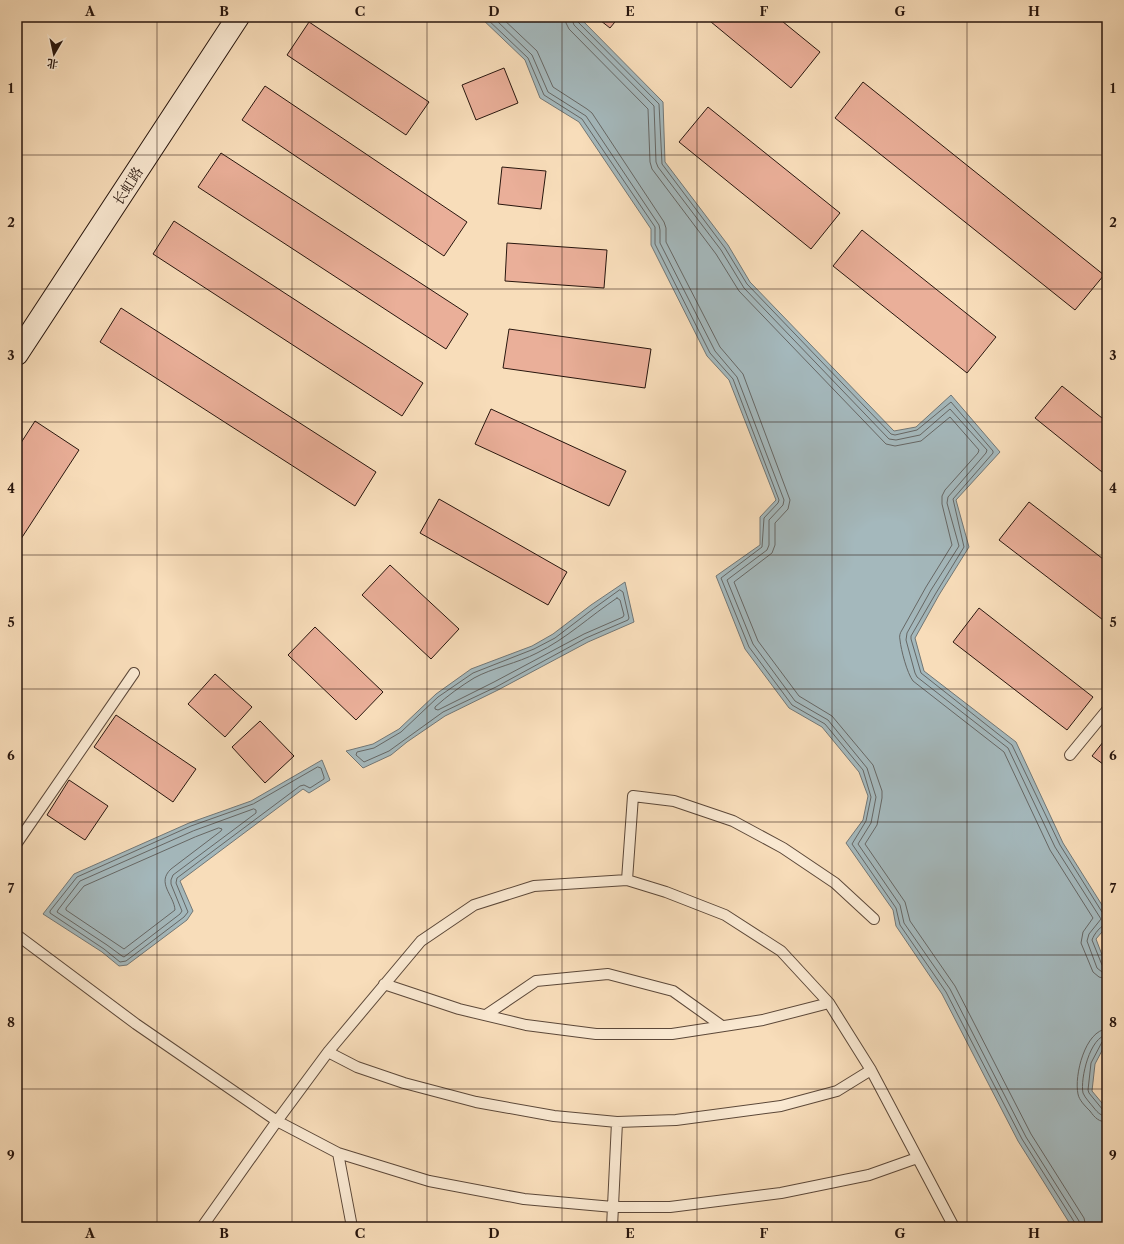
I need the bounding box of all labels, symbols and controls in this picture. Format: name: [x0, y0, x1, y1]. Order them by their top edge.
text: A: [84, 3, 96, 19]
text: B: [219, 3, 229, 19]
text: C: [355, 3, 365, 19]
text: D: [488, 3, 500, 19]
text: E: [625, 3, 635, 19]
text: F: [760, 3, 769, 19]
text: G: [894, 3, 906, 19]
text: H: [1028, 3, 1040, 19]
north arrow: [34, 34, 74, 74]
text: 北: [46, 56, 59, 72]
text: 1: [8, 80, 14, 96]
text: 1: [1110, 80, 1116, 96]
street label: 长虹路: [109, 163, 147, 209]
text: 2: [7, 214, 15, 230]
text: 2: [1109, 214, 1117, 230]
text: 3: [7, 347, 15, 363]
text: 3: [1109, 347, 1117, 363]
text: 4: [7, 480, 15, 496]
text: 4: [1109, 480, 1117, 496]
text: 5: [7, 614, 15, 630]
text: 5: [1109, 614, 1117, 630]
text: 6: [7, 747, 15, 763]
text: 6: [1109, 747, 1117, 763]
text: 7: [8, 880, 15, 896]
text: 7: [1110, 880, 1117, 896]
text: 8: [7, 1014, 15, 1030]
text: 8: [1109, 1014, 1117, 1030]
text: 9: [7, 1147, 15, 1163]
text: 9: [1109, 1147, 1117, 1163]
text: A: [84, 1225, 96, 1241]
text: B: [219, 1225, 229, 1241]
text: C: [355, 1225, 365, 1241]
text: D: [488, 1225, 500, 1241]
text: E: [625, 1225, 635, 1241]
text: F: [760, 1225, 769, 1241]
text: G: [894, 1225, 906, 1241]
text: H: [1028, 1225, 1040, 1241]

